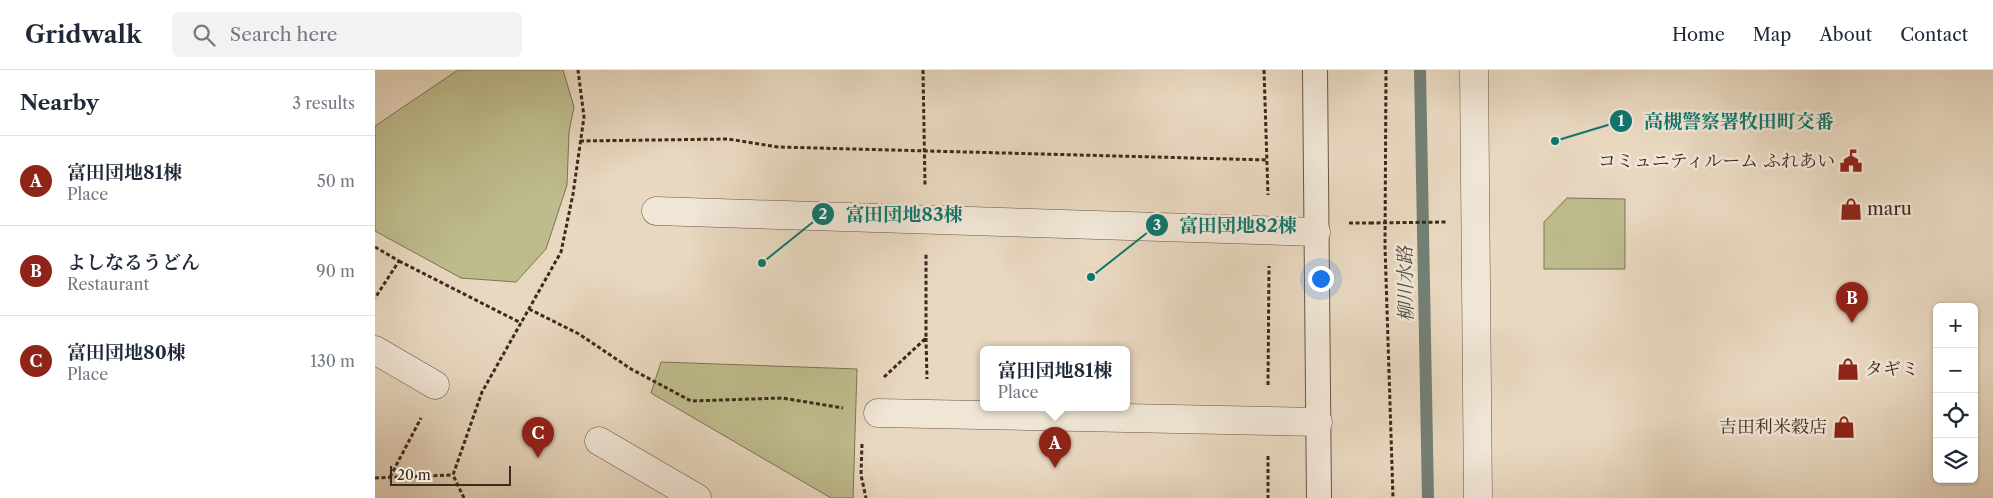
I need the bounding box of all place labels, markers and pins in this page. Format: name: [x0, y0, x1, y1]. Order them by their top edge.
callout: 高槻警察署牧田町交番: [1609, 104, 1844, 138]
public building icon: コミュニティルーム ふれあい: [1838, 148, 1864, 174]
place label: コミュニティルーム ふれあい: [1598, 150, 1835, 172]
shop icon: maru: [1838, 196, 1864, 222]
callout: 富田団地83棟: [810, 197, 973, 231]
place label: maru: [1867, 198, 1912, 220]
callout: 富田団地82棟: [1144, 208, 1307, 242]
pin: B: [1836, 282, 1868, 323]
shop icon: タギミ: [1835, 356, 1861, 382]
place label: タギミ: [1865, 358, 1919, 380]
shop icon: 吉田利米穀店: [1831, 414, 1857, 440]
place label: 吉田利米穀店: [1719, 416, 1827, 438]
pin: C: [522, 417, 554, 458]
pin: A: [1039, 427, 1071, 468]

